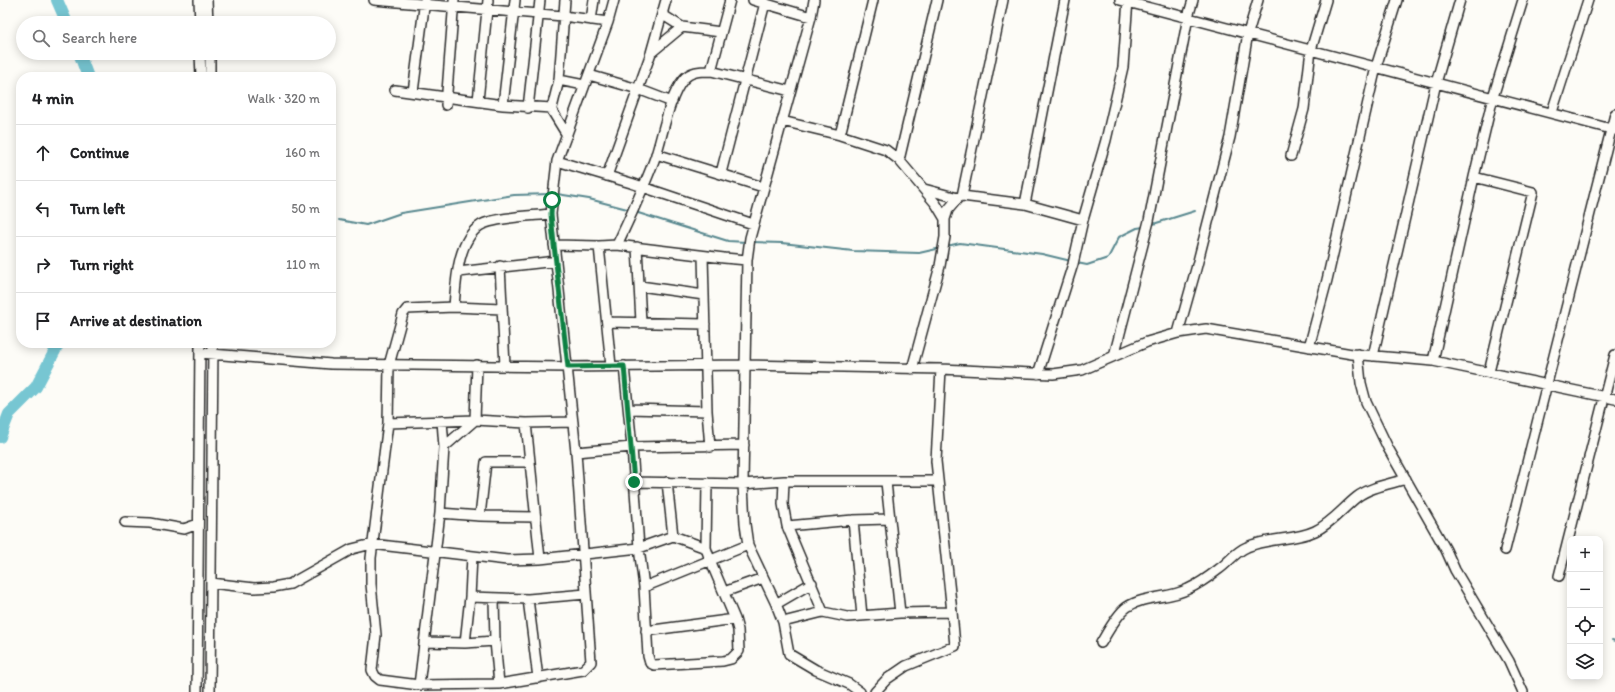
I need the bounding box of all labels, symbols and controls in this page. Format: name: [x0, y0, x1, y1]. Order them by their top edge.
search box: [16, 16, 336, 60]
icon: search: [30, 27, 52, 49]
text: Search here: [62, 29, 137, 47]
text: 4 min: [32, 88, 74, 108]
text: Walk · 320 m: [248, 91, 320, 106]
icon: ahead: [32, 142, 54, 164]
text: Continue: [70, 144, 129, 162]
text: 160 m: [285, 145, 320, 160]
route start: [543, 191, 561, 209]
icon: left: [32, 198, 54, 220]
text: Turn left: [70, 200, 125, 218]
text: 50 m: [291, 201, 320, 216]
icon: right: [32, 254, 54, 276]
text: Turn right: [70, 256, 134, 274]
text: 110 m: [286, 257, 320, 272]
icon: arrive: [32, 310, 54, 332]
text: Arrive at destination: [70, 312, 202, 330]
route end: [625, 473, 643, 491]
map controls: [1567, 536, 1603, 680]
button: +: [1567, 536, 1603, 572]
button: −: [1567, 572, 1603, 608]
button: locate: [1567, 608, 1603, 644]
button: layers: [1567, 644, 1603, 680]

